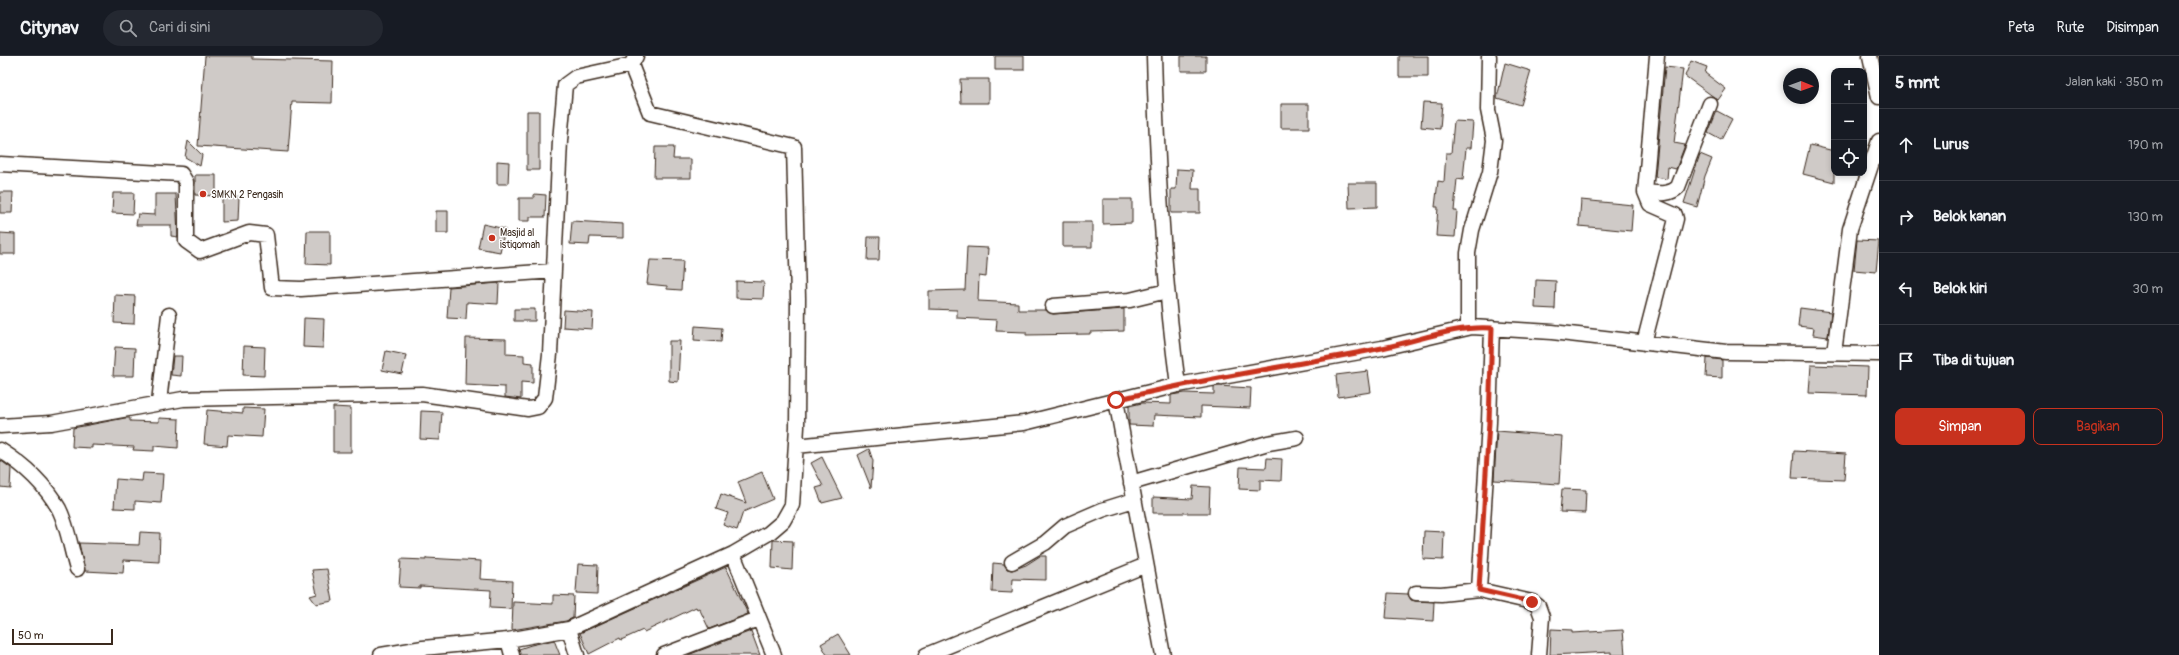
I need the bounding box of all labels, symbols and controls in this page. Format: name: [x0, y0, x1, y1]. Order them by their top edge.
search box: [103, 10, 383, 46]
text: Citynav: [20, 16, 79, 40]
icon: search: [117, 17, 139, 39]
text: Cari di sini: [149, 18, 210, 37]
text: Peta: [2008, 19, 2035, 36]
text: Rute: [2057, 19, 2084, 36]
text: Disimpan: [2106, 19, 2159, 36]
north arrow: [1783, 68, 1819, 104]
map controls: [1831, 68, 1867, 176]
button: +: [1831, 68, 1867, 104]
text: 5 mnt: [1895, 72, 1939, 93]
text: Jalan kaki · 350 m: [2065, 74, 2163, 90]
button: −: [1831, 104, 1867, 140]
icon: ahead: [1895, 134, 1917, 156]
text: Lurus: [1933, 135, 1969, 154]
text: 190 m: [2128, 137, 2163, 153]
button: locate: [1831, 140, 1867, 176]
marker: SMKN 2 Pengasih: [198, 189, 208, 199]
place label: SMKN 2 Pengasih: [211, 189, 284, 201]
icon: right: [1895, 206, 1917, 228]
text: Belok kanan: [1933, 207, 2006, 226]
text: 130 m: [2127, 209, 2163, 225]
place label: Masjid al istiqomah: [500, 227, 540, 251]
marker: Masjid al istiqomah: [487, 233, 497, 243]
icon: left: [1895, 278, 1917, 300]
text: Belok kiri: [1933, 279, 1987, 298]
text: 30 m: [2133, 281, 2163, 297]
icon: arrive: [1895, 350, 1917, 372]
text: Tiba di tujuan: [1933, 351, 2014, 370]
route start: [1107, 391, 1125, 409]
button: Simpan: [1895, 408, 2025, 445]
button: Bagikan: [2033, 408, 2163, 445]
route end: [1523, 593, 1541, 611]
scale bar: [12, 627, 113, 646]
text: 50 m: [18, 629, 44, 642]

